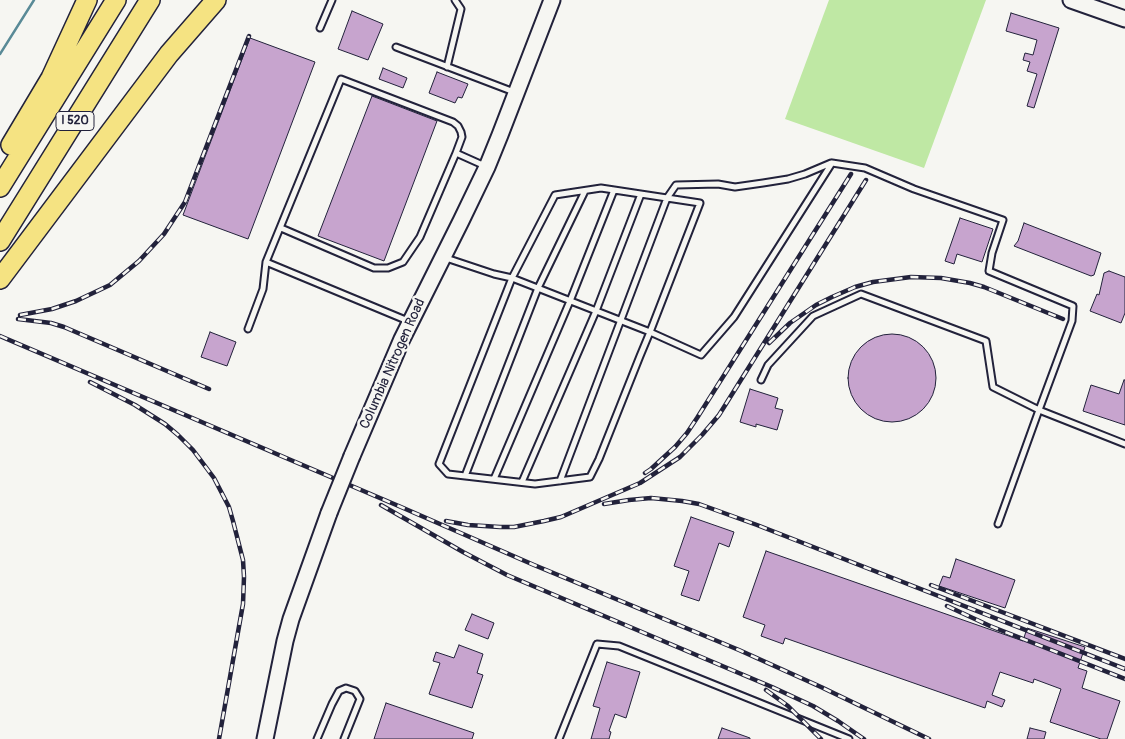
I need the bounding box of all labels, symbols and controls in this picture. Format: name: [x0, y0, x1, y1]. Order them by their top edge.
road number: I 520: [56, 112, 94, 130]
street label: Columbia Nitrogen Road: [357, 296, 429, 432]

